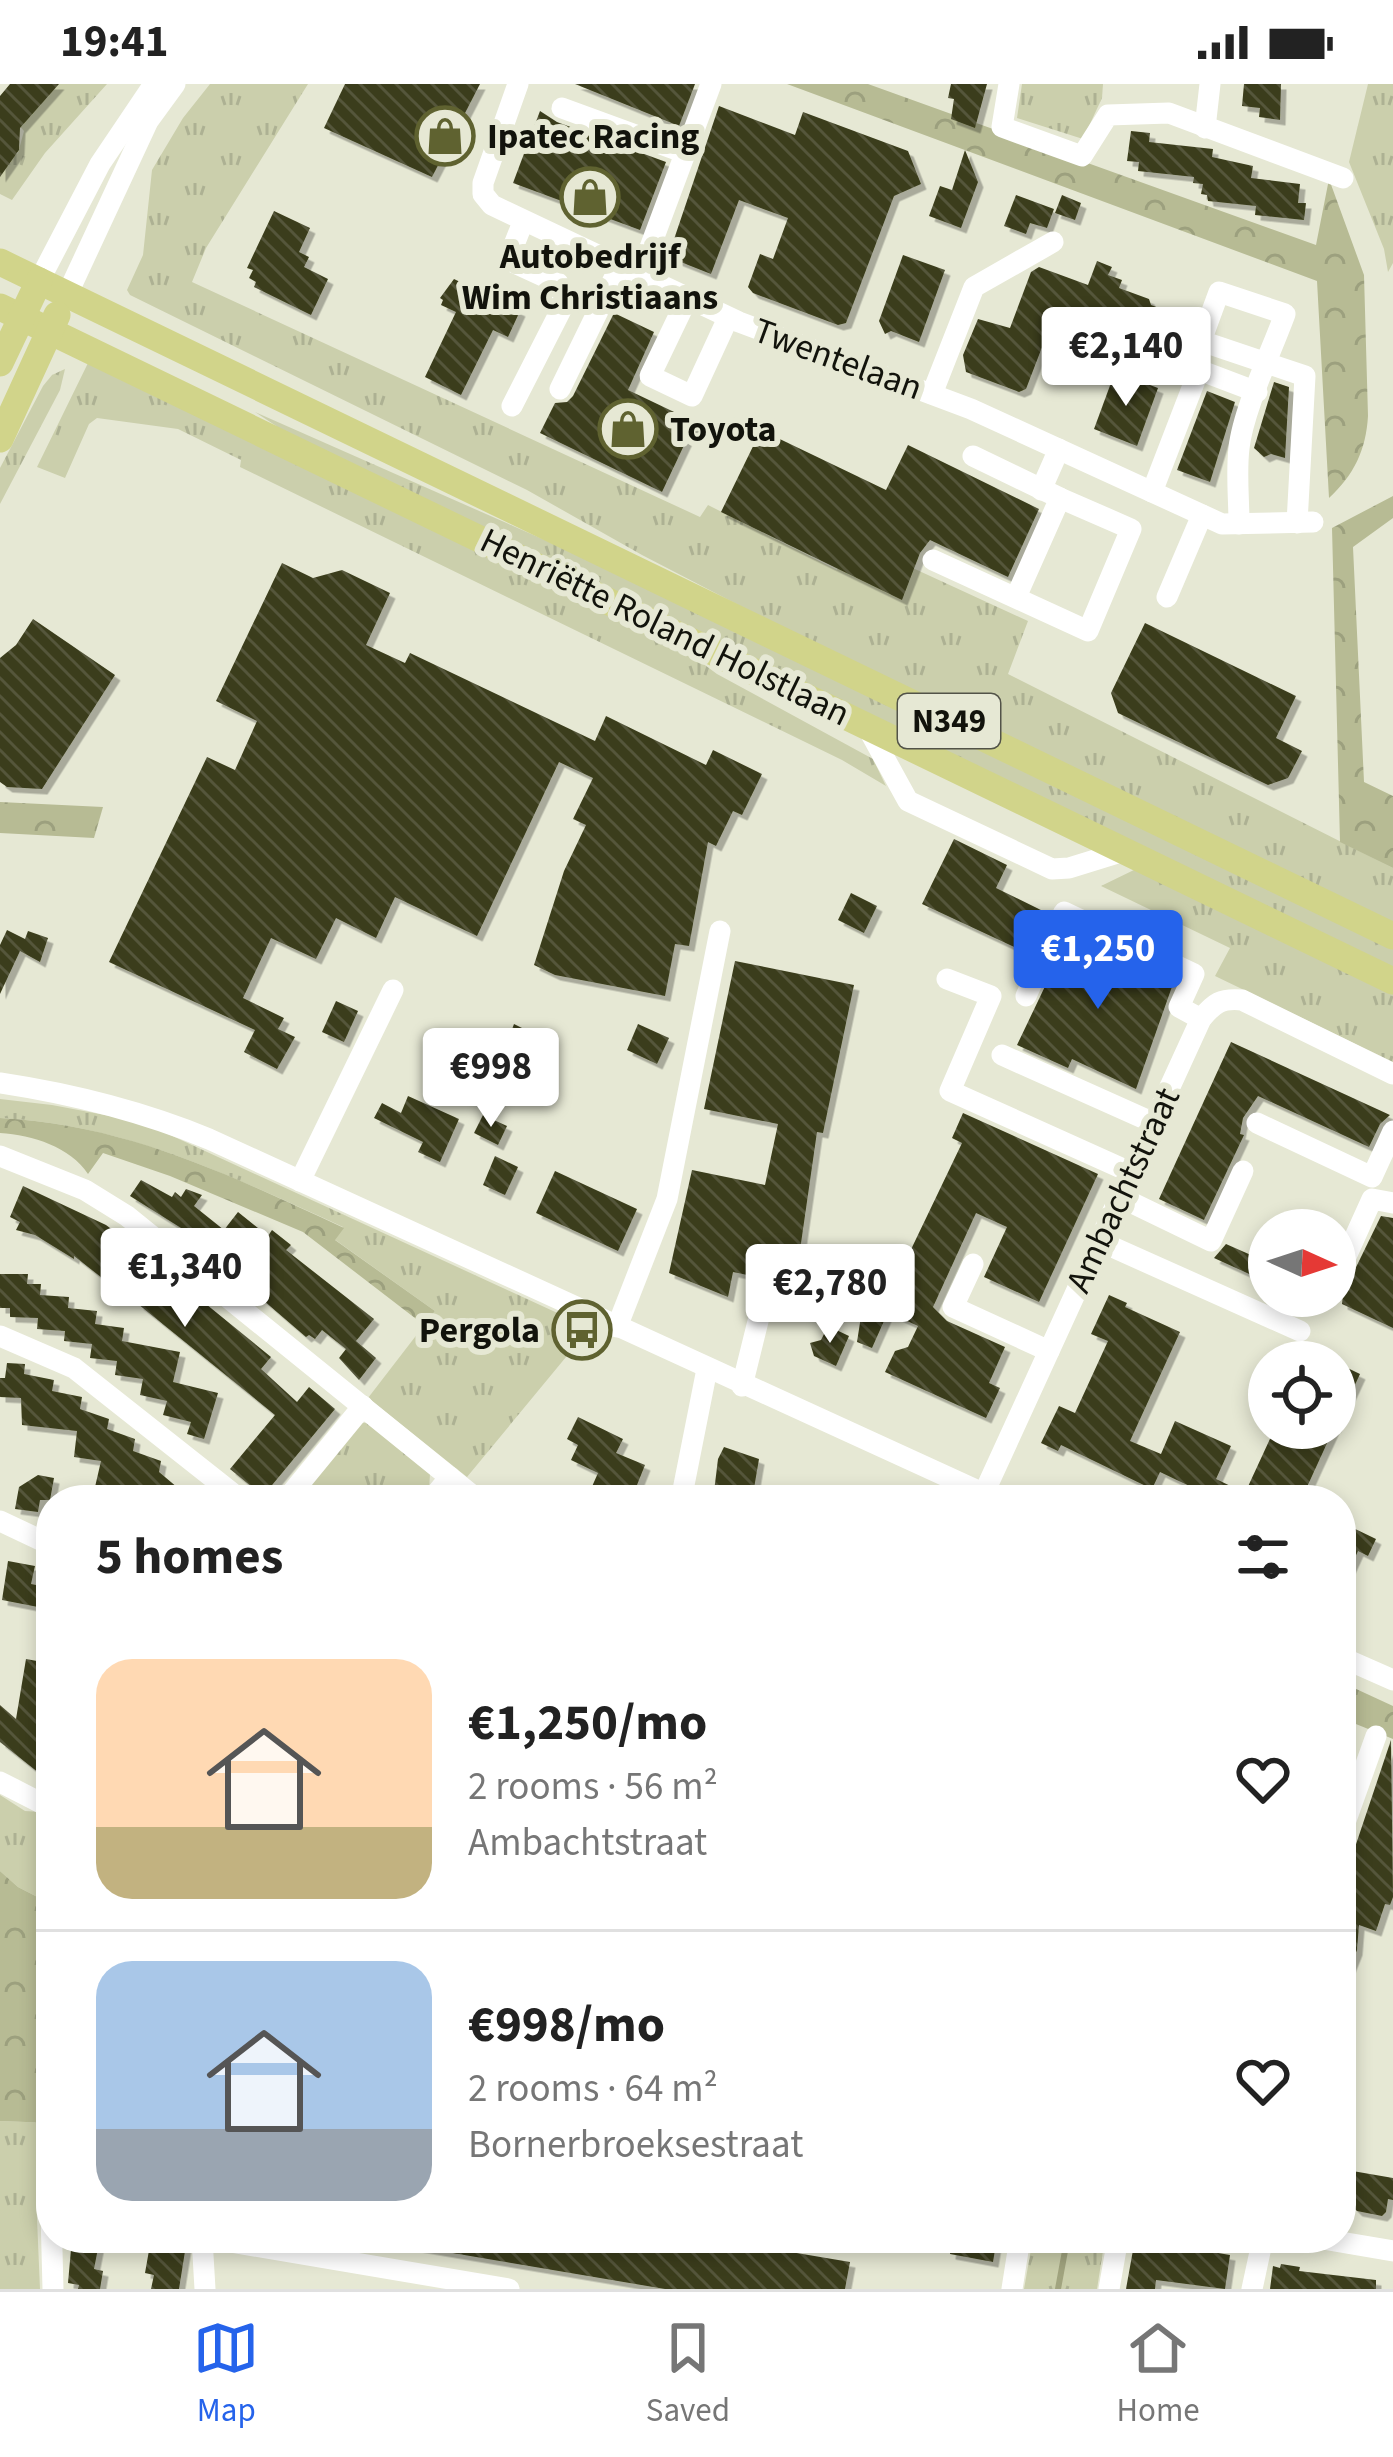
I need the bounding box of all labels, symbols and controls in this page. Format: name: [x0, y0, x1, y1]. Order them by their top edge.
text: 19:41: [60, 10, 169, 74]
shop icon: Ipatec Racing: [414, 105, 476, 167]
place label: Ipatec Racing: [487, 111, 700, 162]
shop icon: Autobedrijf Wim Christiaans: [559, 166, 621, 228]
place label: Autobedrijf Wim Christiaans: [462, 231, 718, 323]
street label: Twentelaan: [747, 305, 929, 413]
pin: €2,140: [1028, 307, 1224, 409]
text: €2,140: [1069, 318, 1183, 374]
shop icon: Toyota: [597, 398, 659, 460]
place label: Toyota: [670, 404, 776, 455]
street label: Henriëtte Roland Holstlaan: [471, 515, 859, 739]
road number: N349: [898, 694, 1000, 748]
pin: €1,250: [1000, 910, 1196, 1012]
text: €1,250: [1041, 921, 1155, 977]
pin: €998: [420, 1028, 562, 1130]
text: €998: [450, 1039, 532, 1095]
street label: Ambachtstraat: [1053, 1079, 1193, 1301]
north arrow: [1248, 1209, 1356, 1317]
map controls: [1248, 1209, 1356, 1449]
pin: €1,340: [87, 1228, 283, 1330]
text: €1,340: [128, 1239, 242, 1295]
pin: €2,780: [732, 1244, 928, 1346]
text: €2,780: [773, 1255, 887, 1311]
bus stop icon: Pergola: [551, 1299, 613, 1361]
place label: Pergola: [419, 1305, 540, 1356]
button: locate: [1248, 1341, 1356, 1449]
text: 5 homes: [96, 1521, 283, 1593]
icon: filters: [1230, 1524, 1296, 1590]
text: €1,250/mo: [468, 1687, 707, 1759]
icon: home: [192, 1707, 336, 1851]
icon: heart: [1230, 1746, 1296, 1812]
text: 2 rooms · 56 m²: [468, 1759, 718, 1815]
text: Ambachtstraat: [468, 1815, 707, 1871]
text: €998/mo: [468, 1989, 665, 2061]
icon: home: [192, 2009, 336, 2153]
icon: heart: [1230, 2048, 1296, 2114]
text: 2 rooms · 64 m²: [468, 2061, 718, 2117]
text: Bornerbroeksestraat: [468, 2117, 803, 2173]
tab: Map: [193, 2315, 259, 2434]
tab: Saved: [646, 2315, 730, 2434]
tab: Home: [1117, 2315, 1200, 2434]

